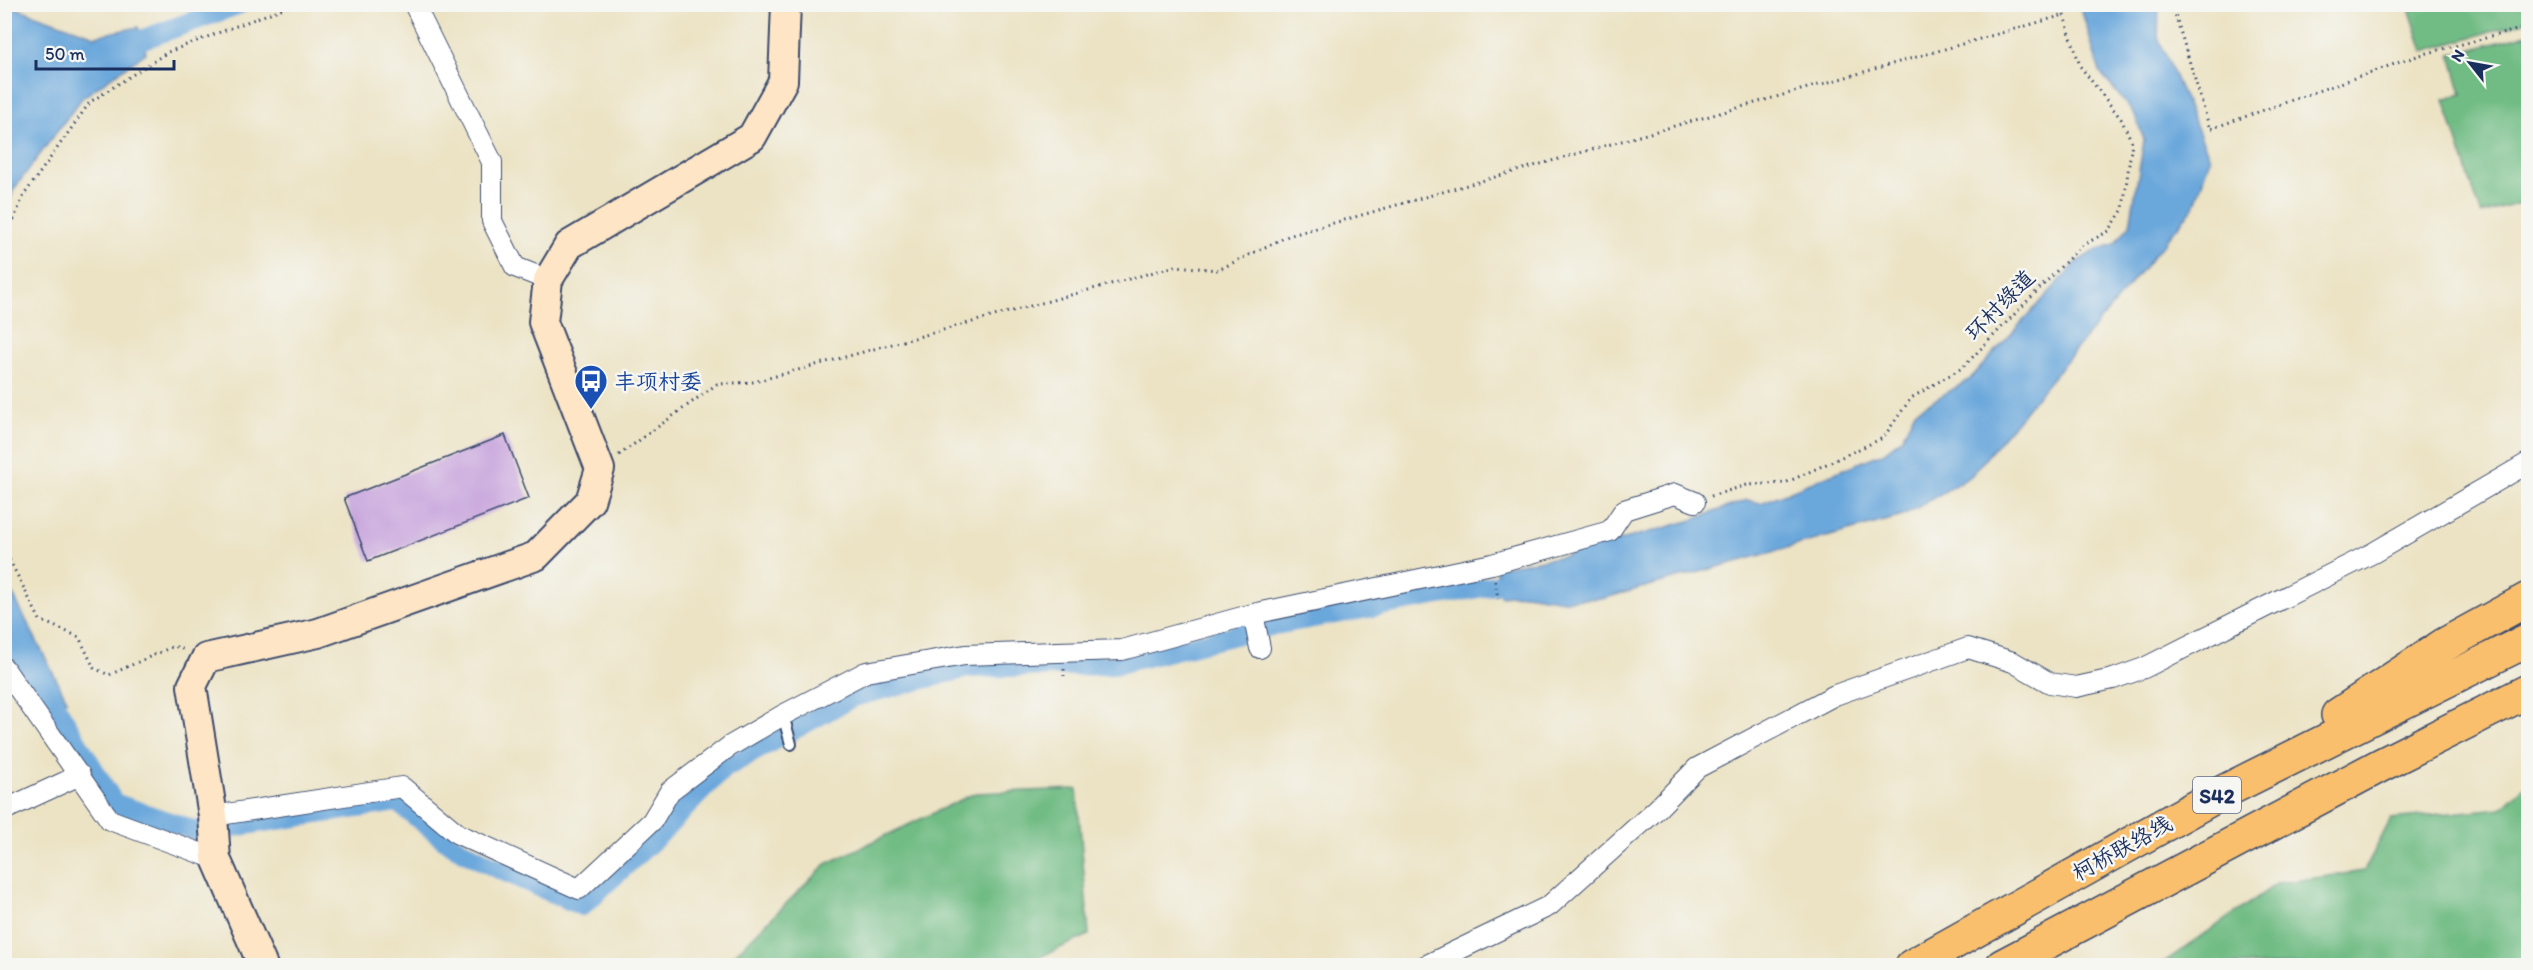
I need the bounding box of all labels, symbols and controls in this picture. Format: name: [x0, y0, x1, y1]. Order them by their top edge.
scale bar: [36, 33, 174, 71]
north arrow: [2440, 33, 2500, 93]
text: 50 m: [45, 43, 85, 65]
text: N: [2447, 46, 2468, 65]
street label: 环村绿道: [1960, 264, 2040, 346]
bus stop icon: 丰项村委: [573, 363, 609, 410]
place label: 丰项村委: [614, 368, 702, 395]
road number: S42: [2193, 777, 2241, 813]
street label: 柯桥联络线: [2067, 810, 2177, 886]

